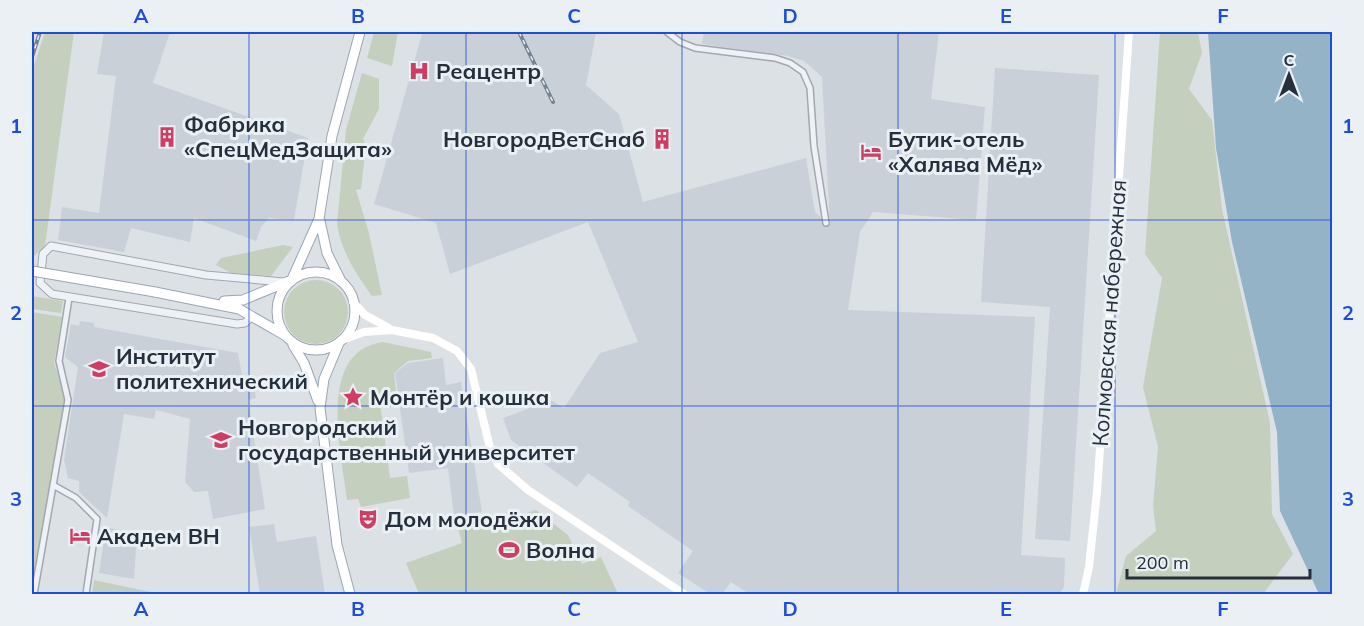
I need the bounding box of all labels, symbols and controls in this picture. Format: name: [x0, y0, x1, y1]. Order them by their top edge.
text: A: [134, 3, 149, 28]
text: B: [351, 3, 365, 28]
text: C: [567, 3, 581, 28]
text: D: [782, 3, 798, 28]
text: E: [1000, 3, 1012, 28]
text: F: [1217, 3, 1229, 28]
north arrow: [1259, 45, 1319, 105]
text: С: [1284, 50, 1295, 70]
place label: Реацентр: [436, 57, 541, 85]
hospital icon: Реацентр: [407, 59, 431, 83]
place label: Фабрика «СпецМедЗащита»: [184, 110, 392, 163]
text: 1: [10, 113, 22, 138]
text: 1: [1342, 113, 1354, 138]
building icon: Фабрика «СпецМедЗащита»: [155, 125, 179, 149]
place label: НовгородВетСнаб: [443, 125, 645, 153]
place label: Бутик-отель «Халява Мёд»: [888, 125, 1043, 178]
building icon: НовгородВетСнаб: [650, 127, 674, 151]
hotel icon: Бутик-отель «Халява Мёд»: [859, 140, 883, 164]
street label: Колмовская набережная: [1086, 179, 1132, 447]
text: 2: [10, 300, 22, 325]
text: 2: [1342, 300, 1354, 325]
place label: Институт политехнический: [116, 342, 308, 395]
school or university icon: Институт политехнический: [87, 357, 111, 381]
place label: Монтёр и кошка: [370, 383, 550, 411]
place icon: Монтёр и кошка: [341, 385, 365, 409]
place label: Новгородский государственный университет: [238, 413, 575, 466]
school or university icon: Новгородский государственный университет: [209, 428, 233, 452]
text: 3: [10, 486, 22, 511]
text: 3: [1342, 486, 1354, 511]
place label: Дом молодёжи: [385, 505, 552, 533]
theatre icon: Дом молодёжи: [356, 507, 380, 531]
place label: Академ ВН: [97, 522, 220, 550]
hotel icon: Академ ВН: [68, 524, 92, 548]
place label: Волна: [526, 536, 595, 564]
sports icon: Волна: [497, 538, 521, 562]
scale bar: [1127, 542, 1310, 580]
text: 200 m: [1136, 551, 1189, 574]
text: A: [134, 596, 149, 621]
text: B: [351, 596, 365, 621]
text: C: [567, 596, 581, 621]
text: D: [782, 596, 798, 621]
text: E: [1000, 596, 1012, 621]
text: F: [1217, 596, 1229, 621]

